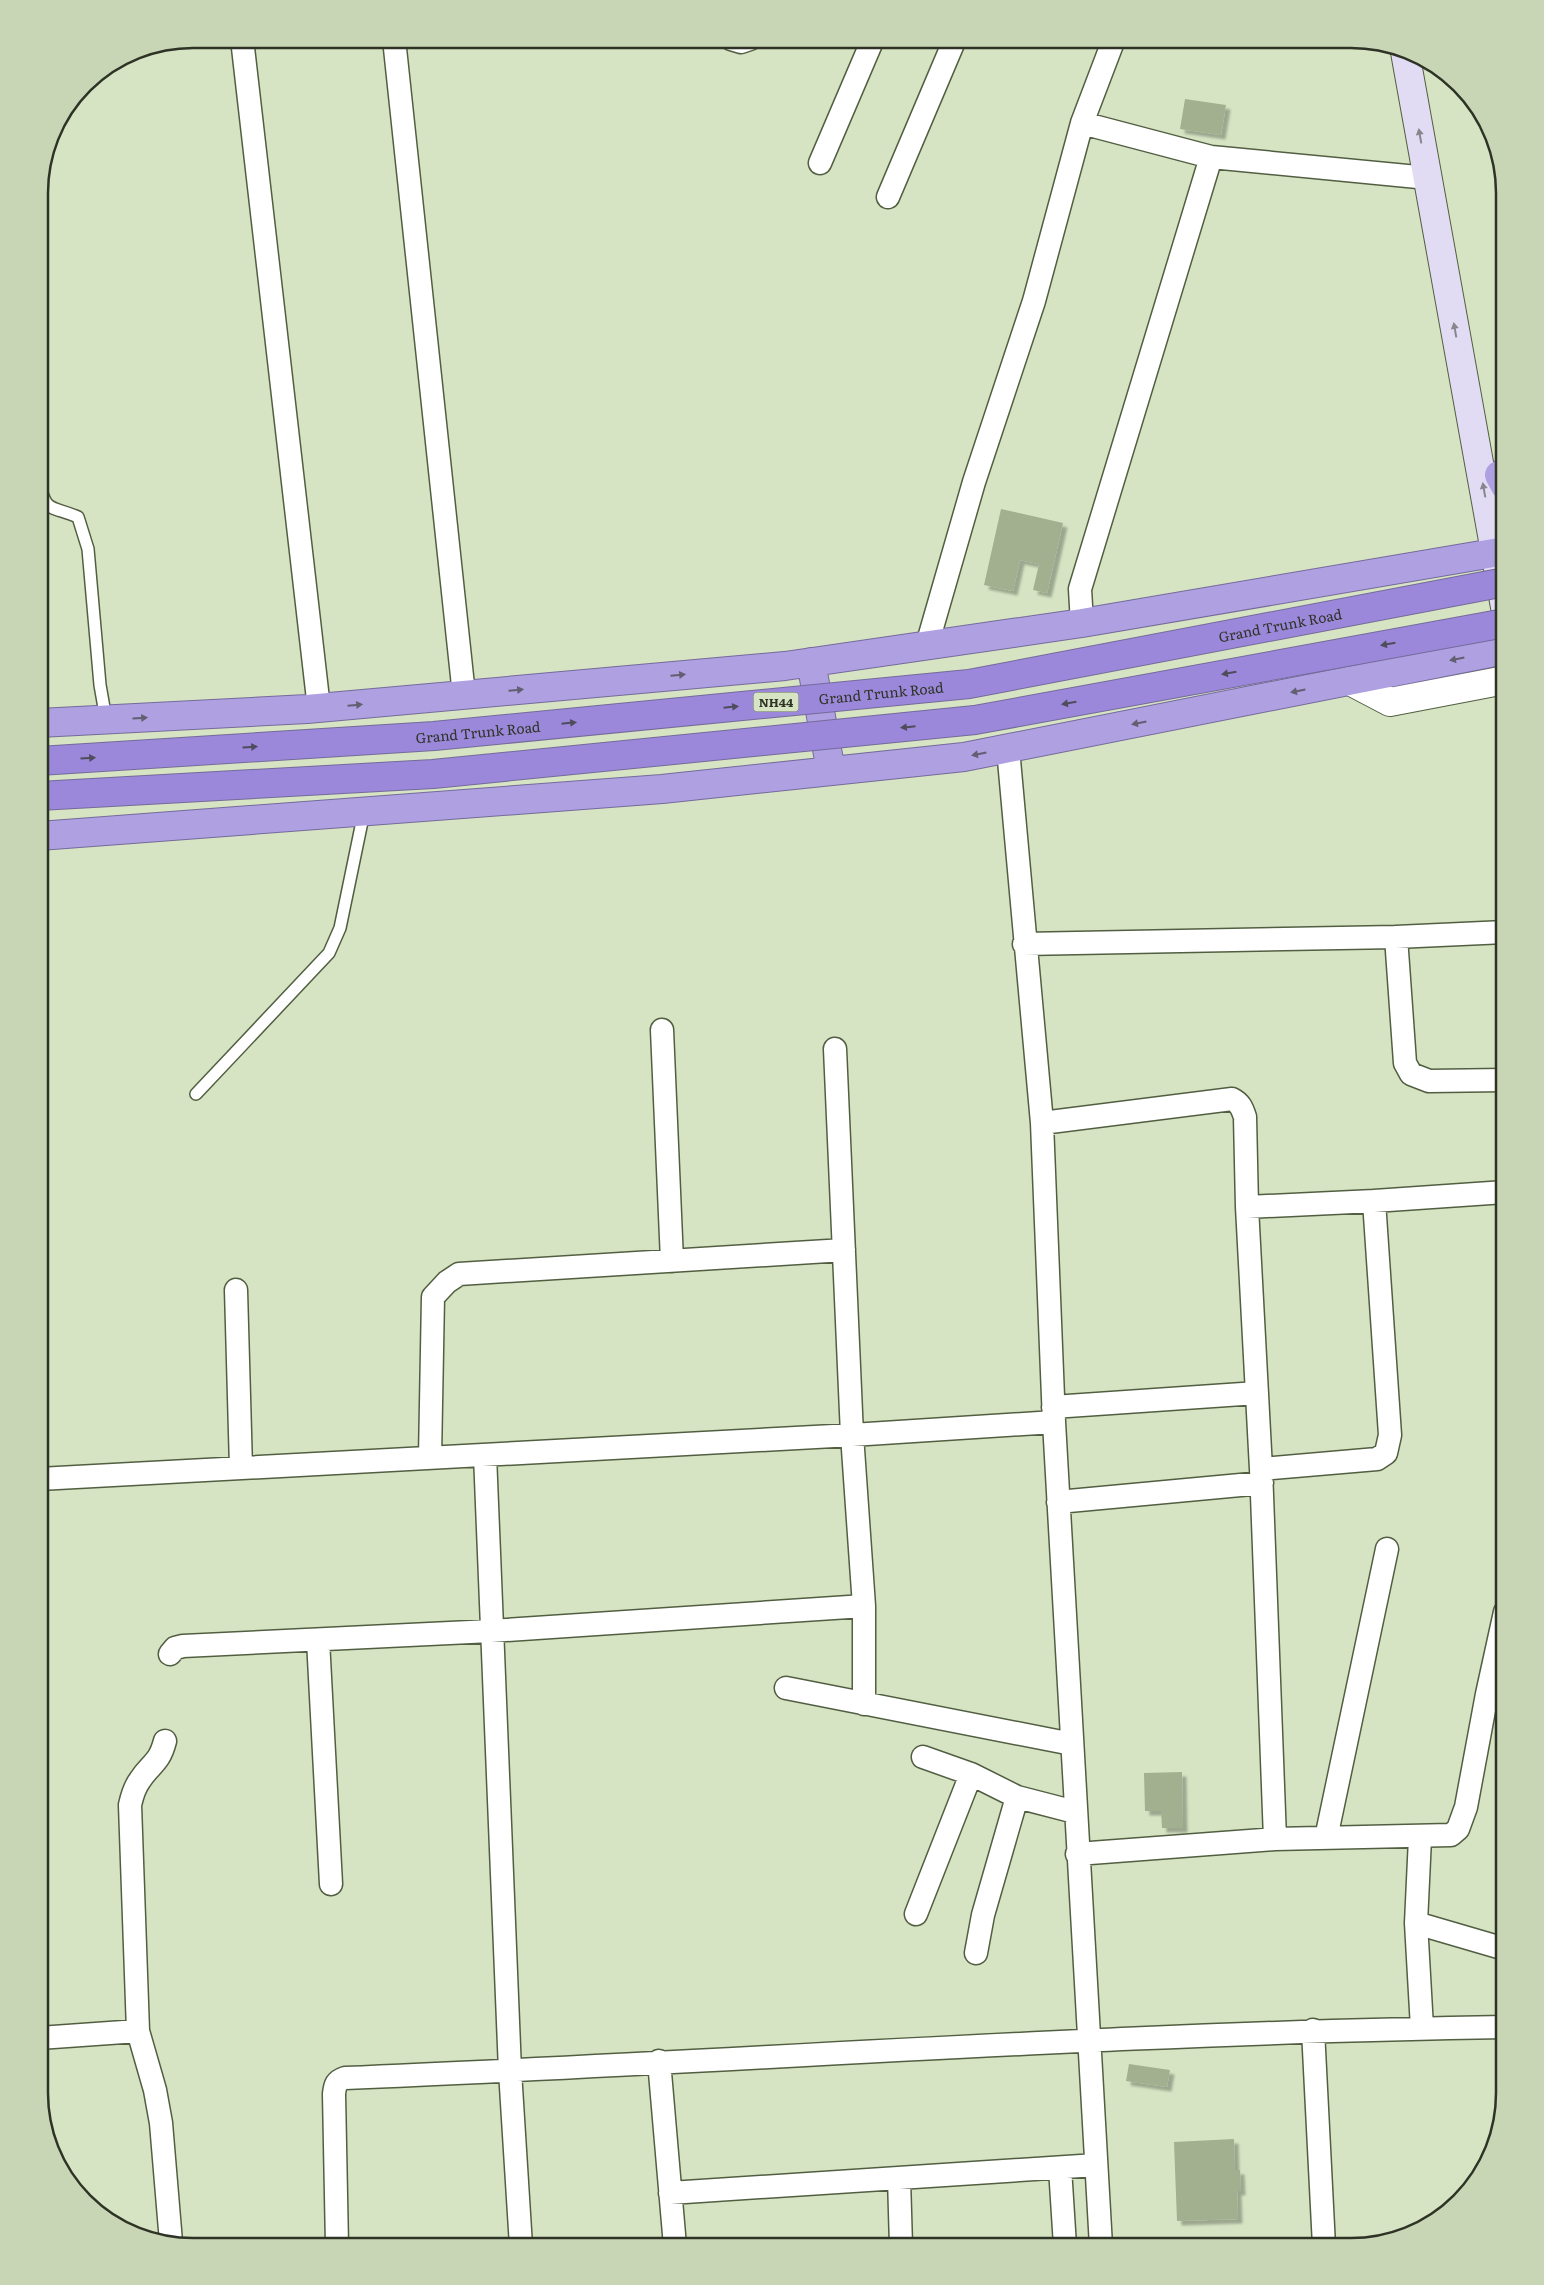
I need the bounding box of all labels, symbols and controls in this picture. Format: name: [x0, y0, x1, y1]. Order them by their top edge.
one-way arrow: [1416, 128, 1424, 144]
one-way arrow: [1451, 323, 1459, 338]
one-way arrow: [1479, 482, 1487, 498]
street label: Grand Trunk Road: [1217, 603, 1344, 646]
one-way arrow: [1381, 640, 1396, 648]
one-way arrow: [1449, 656, 1465, 664]
one-way arrow: [1220, 670, 1236, 678]
one-way arrow: [671, 671, 687, 679]
street label: Grand Trunk Road: [818, 676, 945, 709]
one-way arrow: [509, 686, 525, 694]
one-way arrow: [1290, 687, 1306, 695]
road number: NH44: [754, 692, 798, 712]
one-way arrow: [1061, 699, 1076, 707]
one-way arrow: [347, 700, 363, 708]
one-way arrow: [723, 703, 739, 711]
one-way arrow: [132, 713, 148, 721]
street label: Grand Trunk Road: [415, 716, 542, 747]
one-way arrow: [561, 718, 577, 726]
one-way arrow: [1130, 719, 1146, 727]
one-way arrow: [900, 723, 916, 731]
one-way arrow: [242, 743, 258, 751]
one-way arrow: [971, 751, 987, 759]
one-way arrow: [80, 753, 96, 761]

